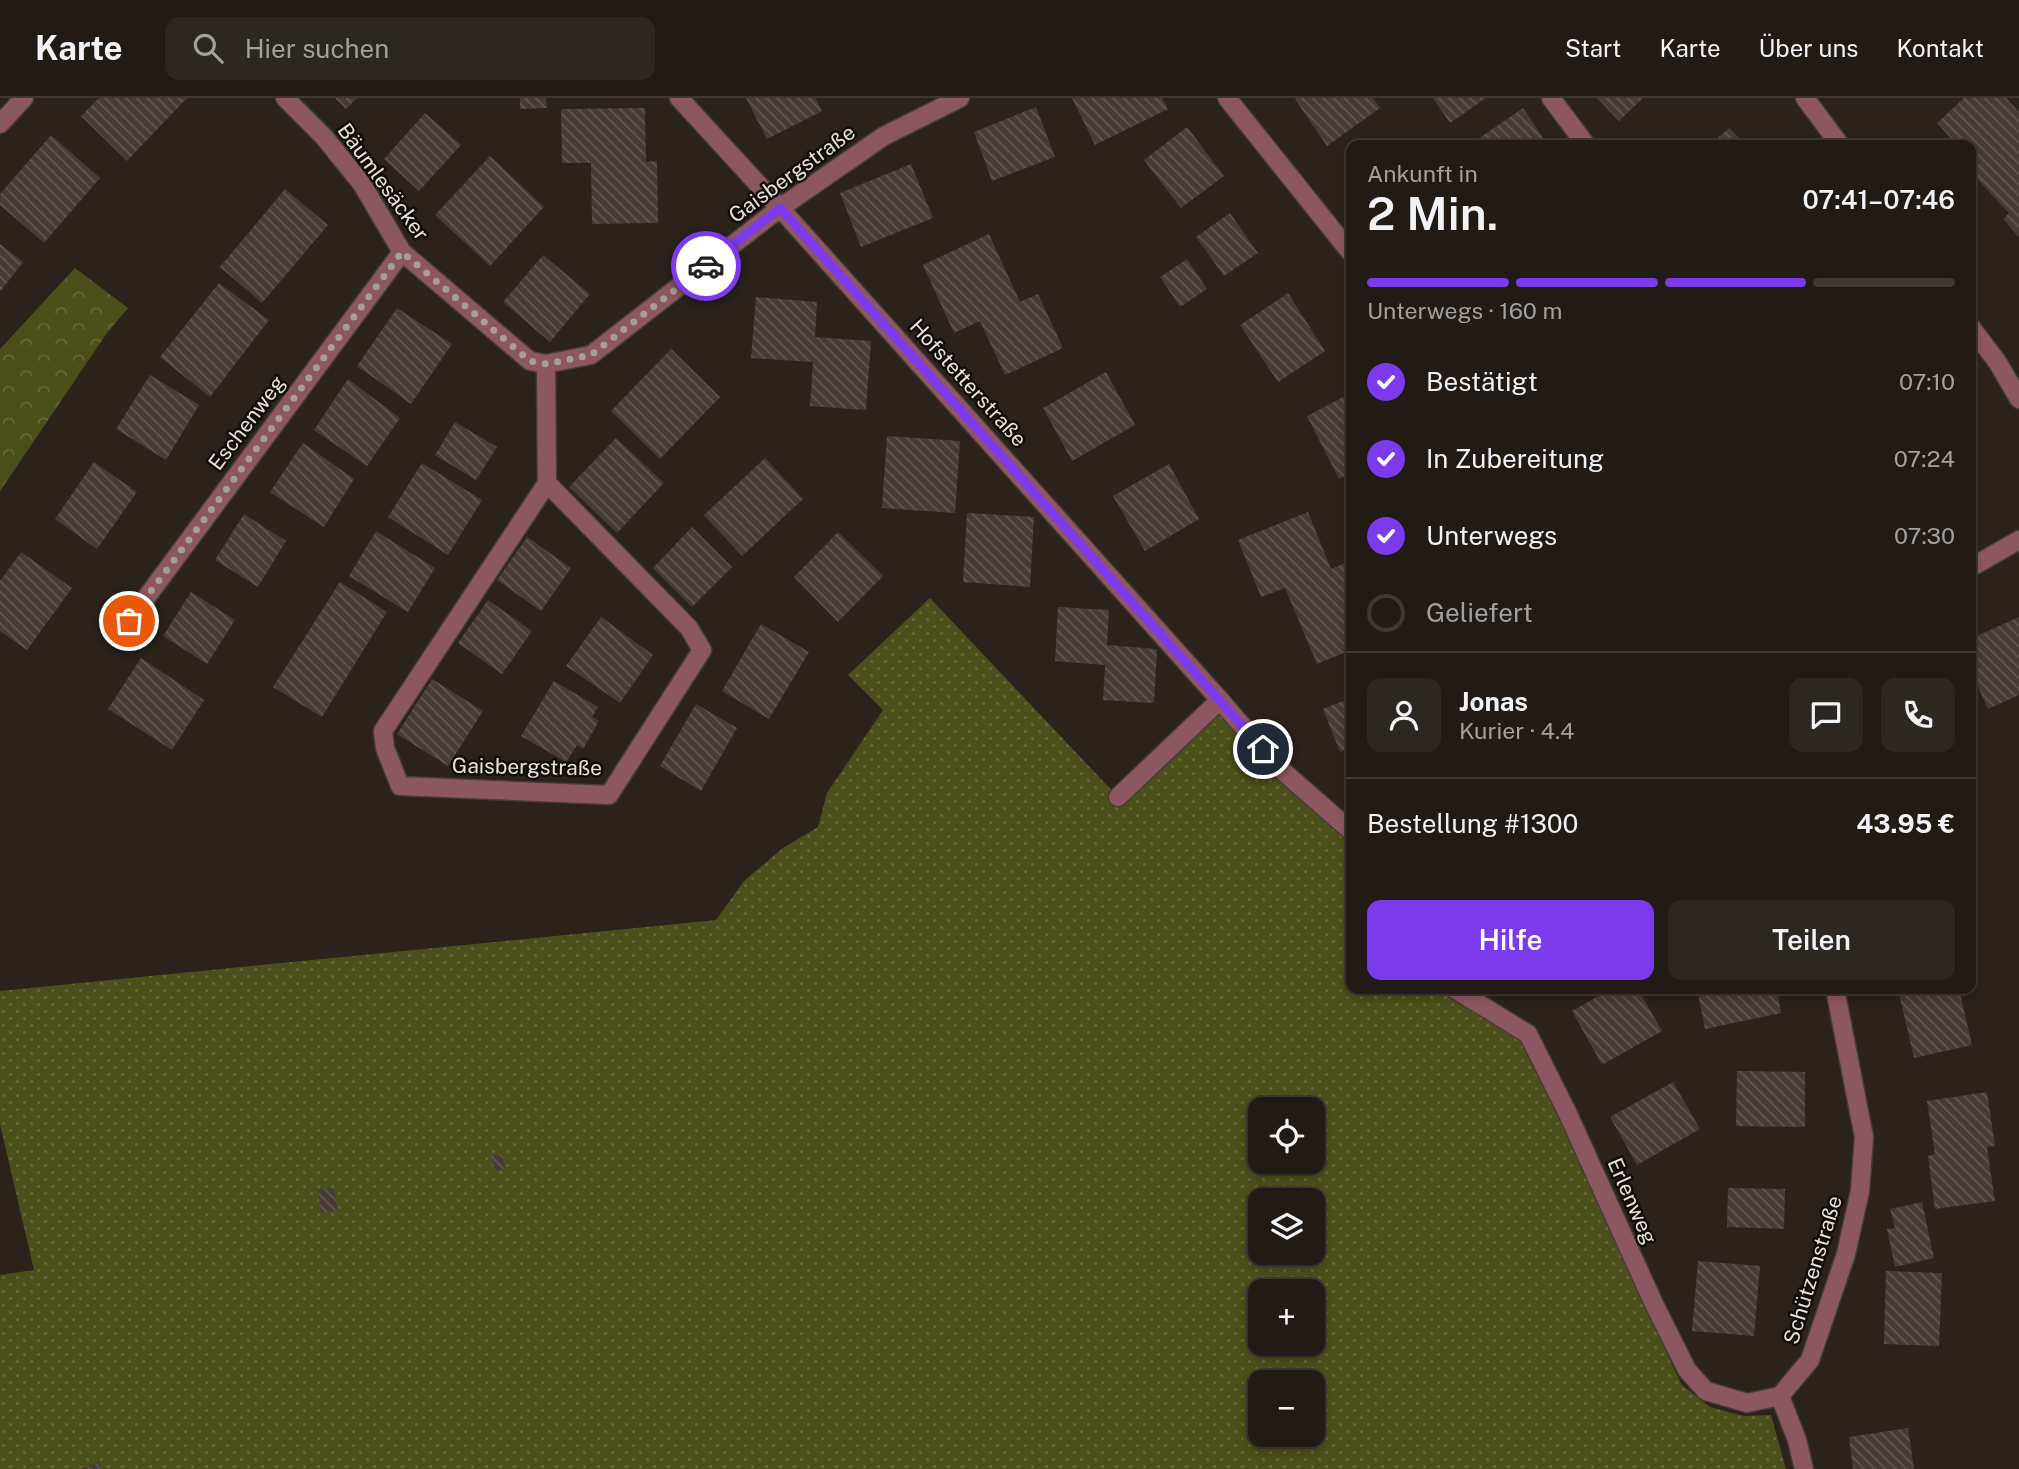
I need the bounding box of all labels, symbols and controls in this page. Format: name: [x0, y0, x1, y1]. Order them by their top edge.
search box: [165, 17, 655, 80]
text: Karte: [35, 29, 123, 67]
icon: search: [189, 29, 227, 67]
text: Hier suchen: [245, 33, 389, 64]
text: Start: [1565, 34, 1621, 62]
text: Karte: [1659, 34, 1721, 62]
text: Über uns: [1759, 34, 1858, 62]
text: Kontakt: [1896, 34, 1984, 62]
street label: Bäumlesäcker: [332, 118, 434, 245]
street label: Gaisbergstraße: [724, 119, 860, 228]
text: Ankunft in: [1367, 160, 1478, 187]
text: 07:41–07:46: [1802, 184, 1955, 215]
text: 2 Min.: [1367, 186, 1498, 240]
courier: [671, 231, 741, 301]
icon: car: [687, 247, 725, 285]
text: Unterwegs · 160 m: [1367, 297, 1562, 324]
street label: Hofstetterstraße: [905, 314, 1032, 451]
icon: check: [1367, 363, 1405, 401]
text: Bestätigt: [1426, 366, 1538, 397]
text: 07:10: [1899, 368, 1955, 395]
street label: Eschenweg: [203, 371, 290, 475]
icon: check: [1367, 440, 1405, 478]
text: In Zubereitung: [1426, 443, 1604, 474]
text: 07:24: [1894, 445, 1955, 472]
icon: check: [1367, 517, 1405, 555]
text: Unterwegs: [1426, 520, 1557, 551]
text: 07:30: [1894, 522, 1955, 549]
pin: [99, 591, 159, 651]
text: Geliefert: [1426, 597, 1533, 628]
icon: bag: [110, 602, 148, 640]
button: person: [1367, 678, 1441, 752]
button: chat: [1789, 678, 1863, 752]
button: phone: [1881, 678, 1955, 752]
text: Jonas: [1459, 686, 1528, 717]
text: Kurier · 4.4: [1459, 717, 1574, 744]
pin: [1233, 719, 1293, 779]
icon: home: [1244, 730, 1282, 768]
street label: Gaisbergstraße: [452, 753, 602, 780]
text: Bestellung #1300: [1367, 808, 1578, 839]
text: 43.95 €: [1856, 808, 1955, 839]
button: Hilfe: [1367, 900, 1654, 980]
button: Teilen: [1668, 900, 1955, 980]
map controls: [1248, 1097, 1325, 1447]
button: locate: [1248, 1097, 1325, 1174]
street label: Erlenweg: [1602, 1154, 1662, 1248]
button: layers: [1248, 1188, 1325, 1265]
street label: Schützenstraße: [1778, 1193, 1847, 1347]
button: +: [1248, 1279, 1325, 1356]
button: −: [1248, 1370, 1325, 1447]

